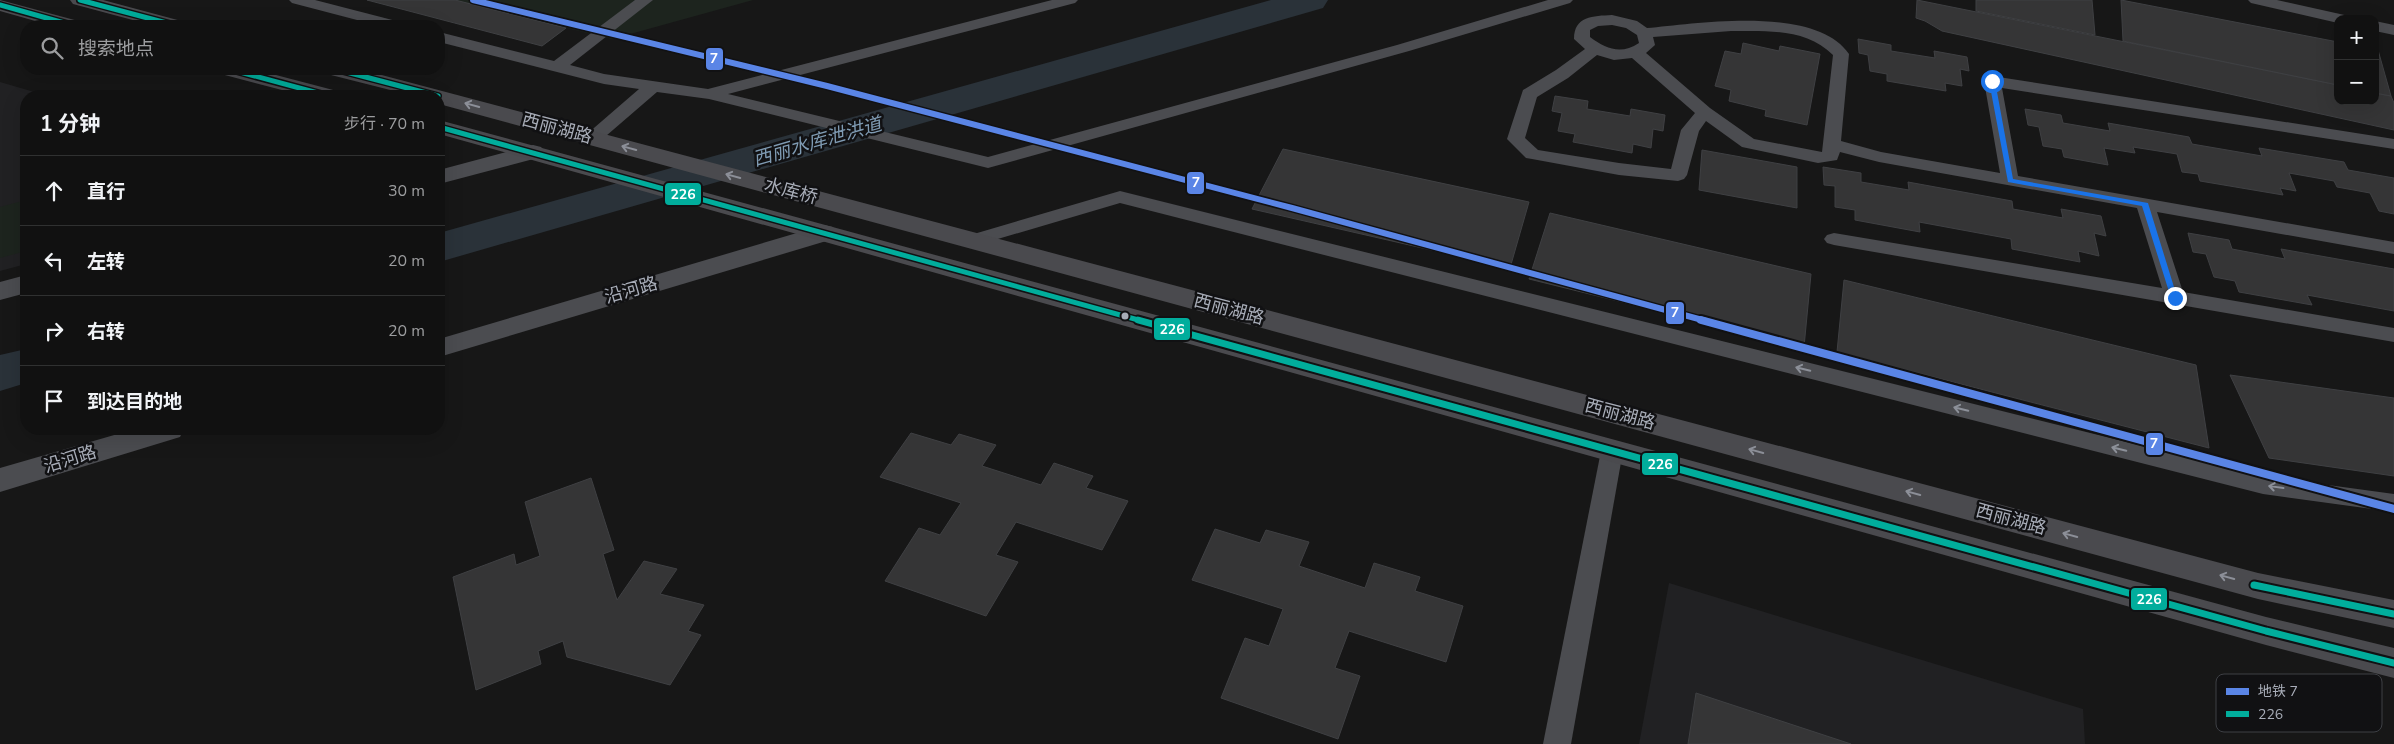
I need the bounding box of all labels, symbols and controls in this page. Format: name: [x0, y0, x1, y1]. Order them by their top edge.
map controls: [2334, 15, 2379, 105]
button: +: [2334, 15, 2379, 60]
search box: [20, 20, 445, 75]
icon: search: [38, 34, 66, 62]
text: 搜索地点: [78, 36, 154, 62]
line badge: 7: [705, 47, 724, 71]
text: 7: [710, 49, 718, 68]
button: −: [2334, 60, 2379, 105]
route start: [1981, 70, 2004, 93]
one-way arrow: [464, 100, 480, 110]
street label: 西丽湖路: [519, 107, 595, 149]
text: 1 分钟: [40, 110, 100, 138]
water label: 西丽水库泄洪道: [750, 110, 888, 173]
text: 步行 · 70 m: [344, 113, 425, 135]
one-way arrow: [621, 142, 637, 152]
one-way arrow: [726, 170, 742, 180]
line badge: 7: [1186, 171, 1205, 195]
street label: 水库桥: [762, 172, 820, 210]
text: 7: [1192, 173, 1200, 192]
icon: ahead: [40, 177, 68, 205]
text: 直行: [87, 179, 125, 205]
text: 30 m: [388, 180, 425, 202]
line badge: 226: [664, 182, 702, 206]
text: 226: [670, 185, 696, 204]
icon: left: [40, 247, 68, 275]
text: 左转: [87, 249, 125, 275]
text: 20 m: [388, 250, 425, 272]
street label: 沿河路: [602, 271, 660, 309]
route end: [2164, 287, 2187, 310]
street label: 西丽湖路: [1191, 288, 1267, 330]
line badge: 7: [1665, 301, 1685, 325]
text: 7: [1671, 303, 1679, 322]
unlabelled marker: [1120, 311, 1130, 321]
icon: right: [40, 317, 68, 345]
line badge: 226: [1153, 317, 1191, 341]
text: 右转: [87, 319, 125, 345]
text: 20 m: [388, 320, 425, 342]
text: 226: [1159, 320, 1185, 339]
one-way arrow: [1796, 364, 1812, 373]
icon: arrive: [40, 387, 68, 415]
text: 到达目的地: [87, 389, 182, 415]
street label: 西丽湖路: [1582, 393, 1658, 435]
one-way arrow: [1953, 404, 1969, 413]
line badge: 7: [2145, 432, 2164, 456]
text: 7: [2150, 434, 2158, 453]
street label: 沿河路: [41, 440, 99, 478]
one-way arrow: [2111, 444, 2127, 453]
one-way arrow: [1748, 446, 1764, 455]
line badge: 226: [1641, 452, 1679, 476]
text: 226: [1647, 455, 1673, 474]
one-way arrow: [2269, 482, 2285, 492]
one-way arrow: [1905, 488, 1921, 497]
street label: 西丽湖路: [1973, 498, 2049, 540]
one-way arrow: [2062, 530, 2078, 540]
one-way arrow: [2219, 572, 2235, 582]
line badge: 226: [2130, 587, 2168, 611]
text: 226: [2136, 590, 2162, 609]
legend: [2216, 674, 2382, 732]
text: 地铁 7: [2258, 682, 2298, 701]
text: 226: [2258, 705, 2283, 724]

